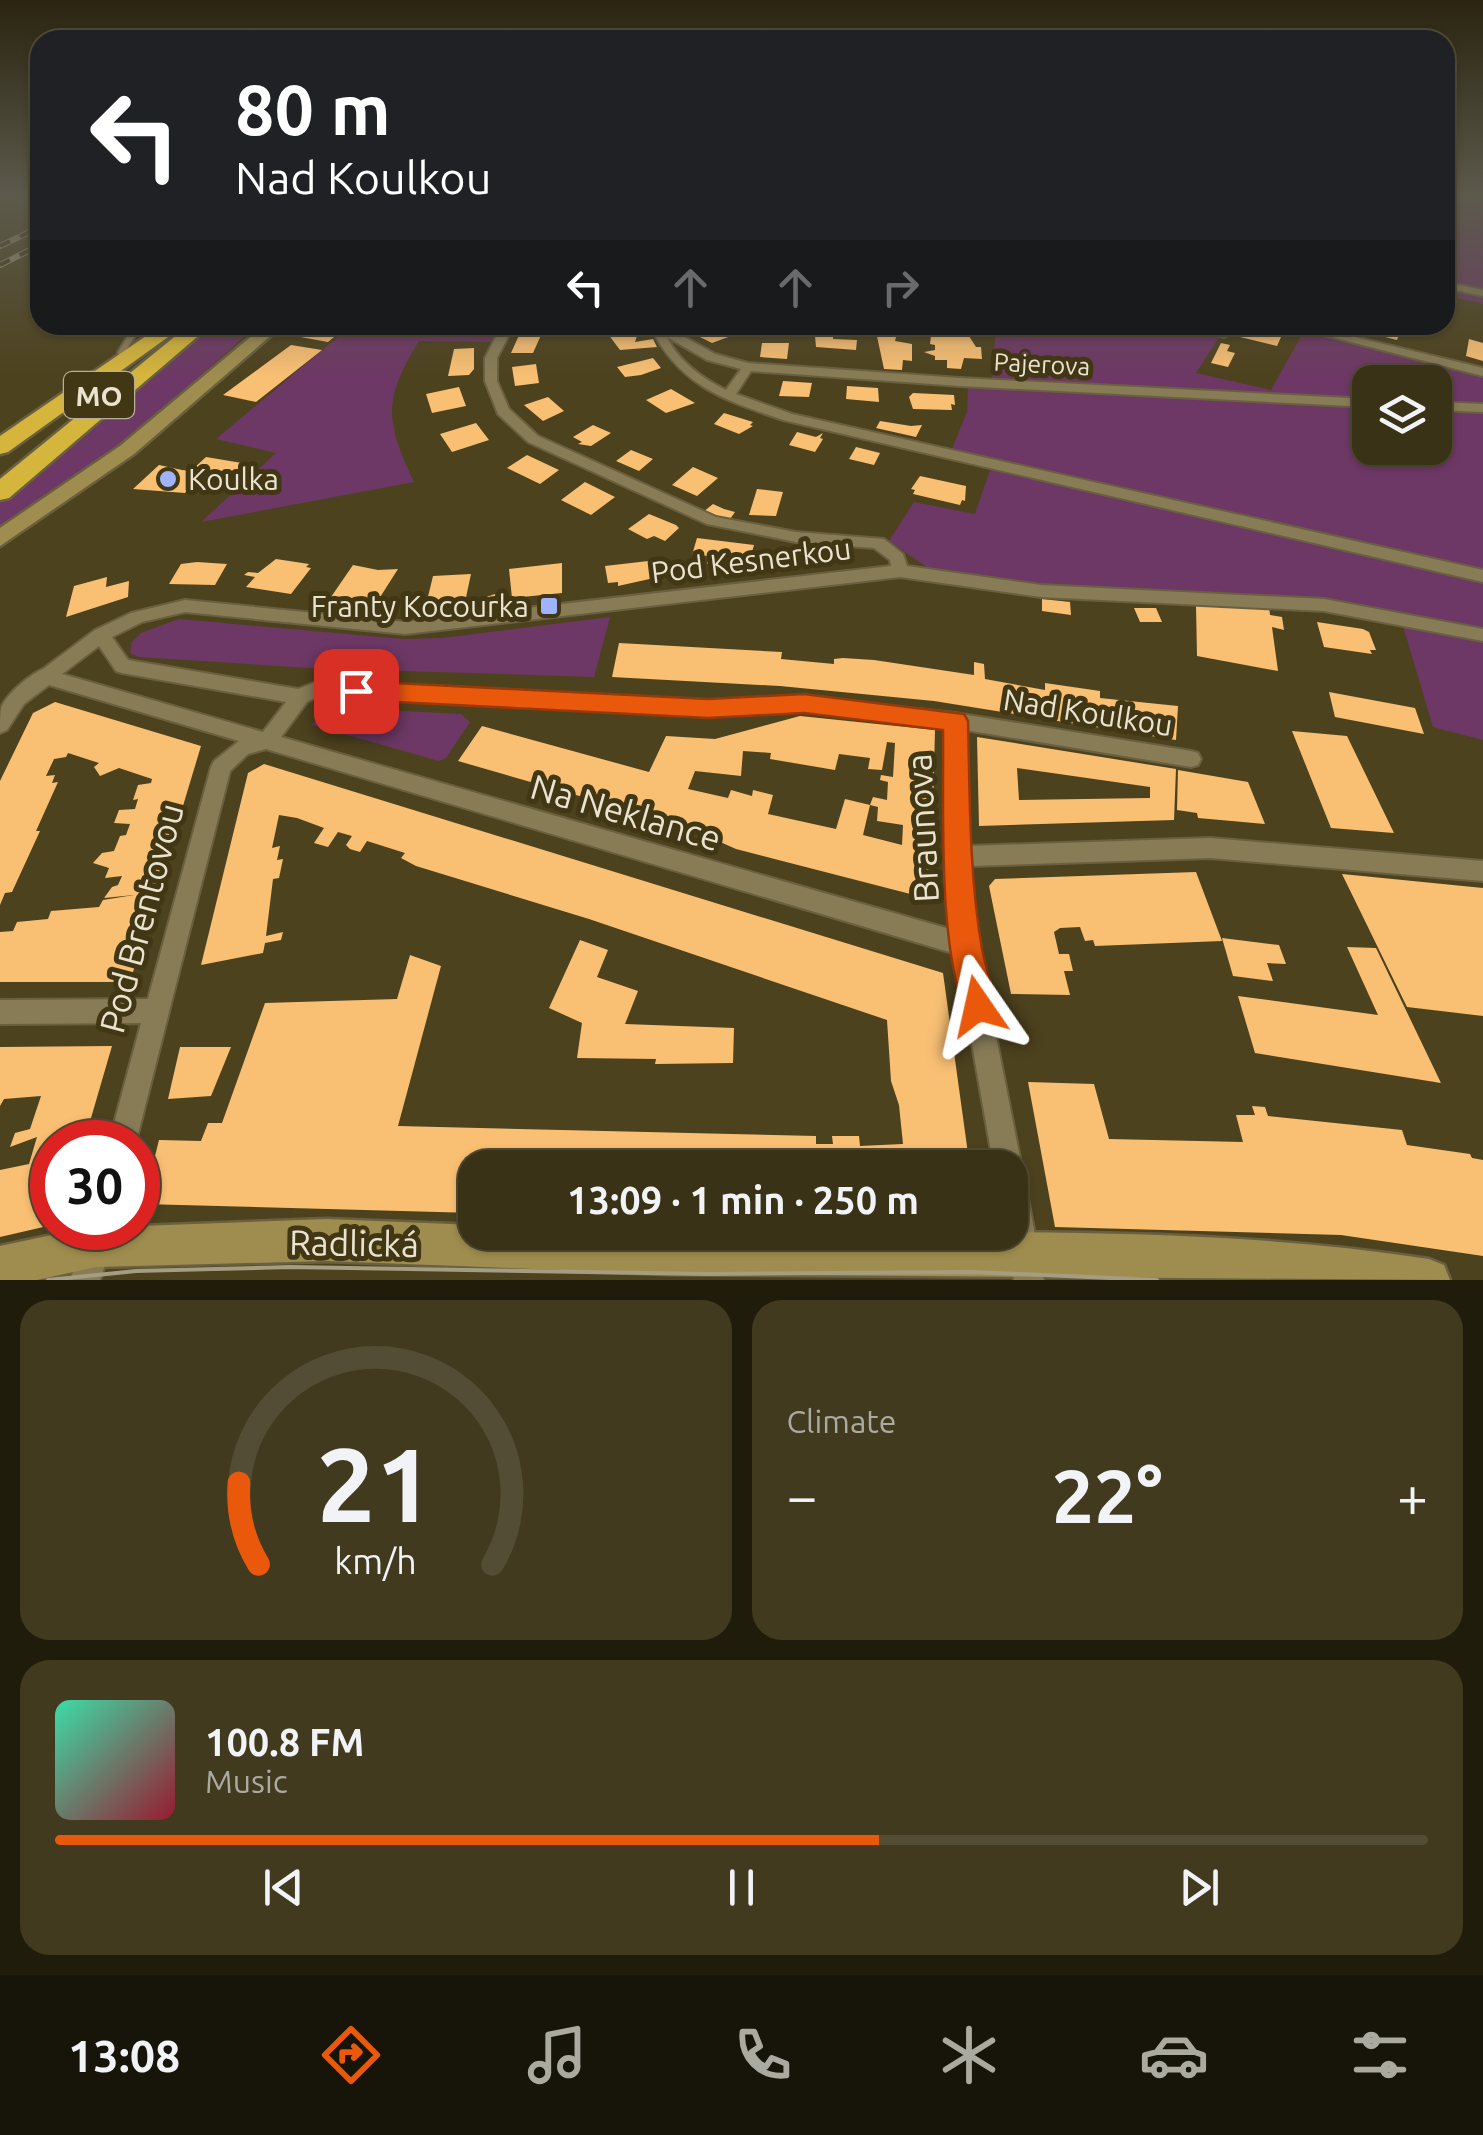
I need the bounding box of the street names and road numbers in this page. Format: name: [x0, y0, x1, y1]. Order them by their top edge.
street label: Pajerova: [993, 347, 1091, 381]
road number: MO: [64, 372, 134, 418]
street label: Pod Kesnerkou: [649, 531, 853, 589]
street label: Nad Koulkou: [1001, 682, 1175, 742]
street label: Braunova: [898, 753, 946, 903]
street label: Na Neklance: [526, 766, 726, 858]
street label: Pod Brentovou: [91, 799, 191, 1037]
street label: Radlická: [289, 1222, 419, 1264]

